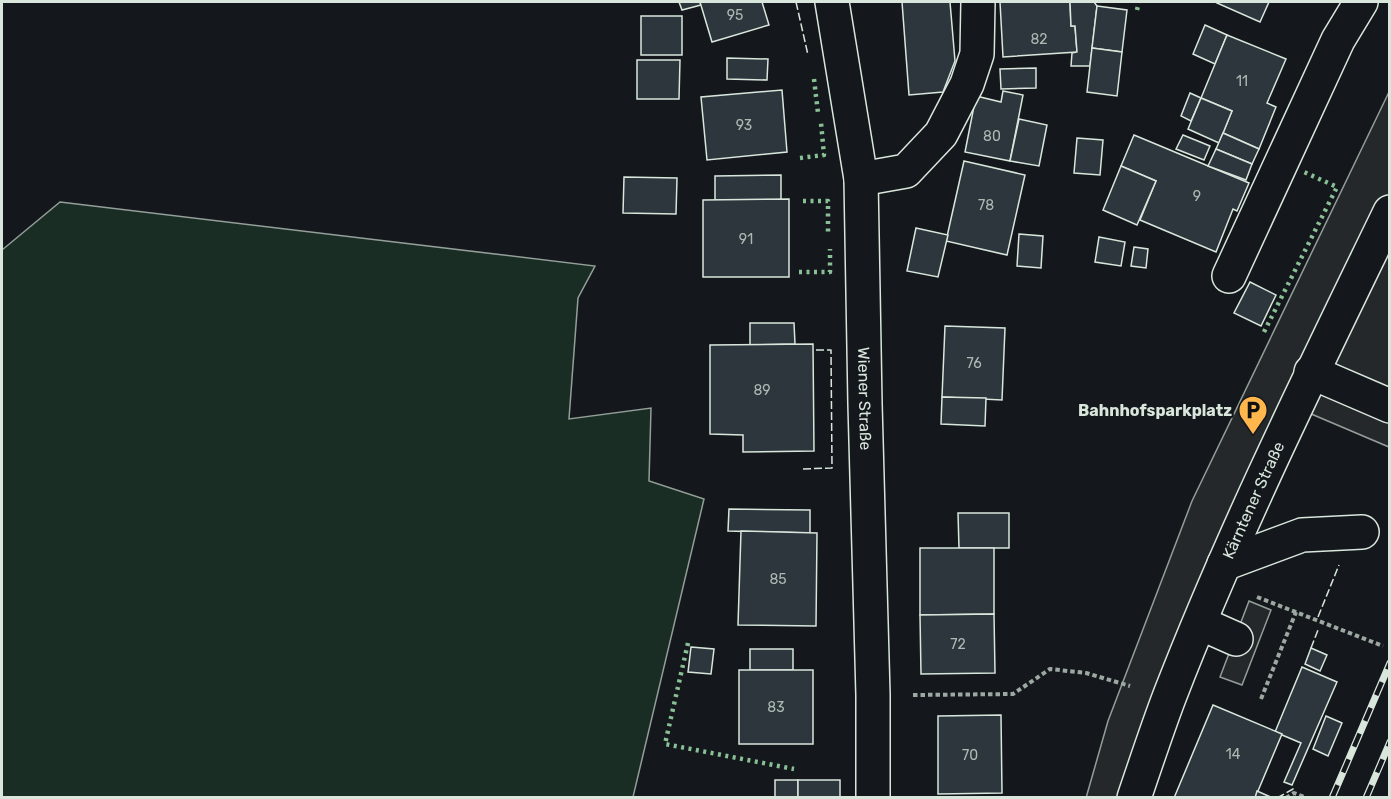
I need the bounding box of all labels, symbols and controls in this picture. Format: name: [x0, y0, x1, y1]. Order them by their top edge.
house number: 95: [727, 7, 743, 24]
house number: 82: [1030, 31, 1048, 48]
house number: 11: [1236, 73, 1248, 90]
house number: 93: [736, 117, 752, 134]
house number: 80: [983, 128, 1001, 145]
house number: 9: [1193, 188, 1201, 205]
house number: 78: [978, 197, 994, 214]
house number: 91: [739, 231, 753, 248]
street label: Wiener Straße: [854, 347, 876, 451]
house number: 76: [966, 355, 982, 372]
house number: 89: [753, 382, 771, 399]
parking icon: Bahnhofsparkplatz: [1237, 394, 1269, 436]
place label: Bahnhofsparkplatz: [1078, 401, 1232, 420]
street label: Kärntener Straße: [1218, 438, 1288, 562]
house number: 85: [769, 571, 787, 588]
house number: 72: [950, 636, 966, 653]
house number: 83: [767, 699, 785, 716]
house number: 14: [1226, 746, 1241, 763]
house number: 70: [962, 747, 978, 764]

